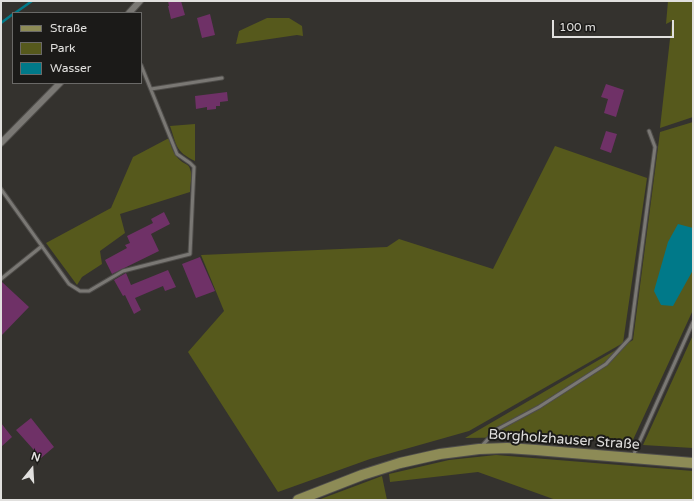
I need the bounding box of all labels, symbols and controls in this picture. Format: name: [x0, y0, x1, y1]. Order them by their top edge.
legend: [12, 12, 142, 84]
scale bar: [554, 12, 676, 38]
text: 100 m: [559, 20, 596, 34]
text: Straße: [50, 21, 87, 35]
text: Park: [50, 41, 76, 55]
text: Wasser: [50, 61, 91, 75]
street label: Borgholzhauser Straße: [488, 426, 640, 454]
north arrow: [12, 449, 52, 489]
text: N: [30, 450, 42, 465]

